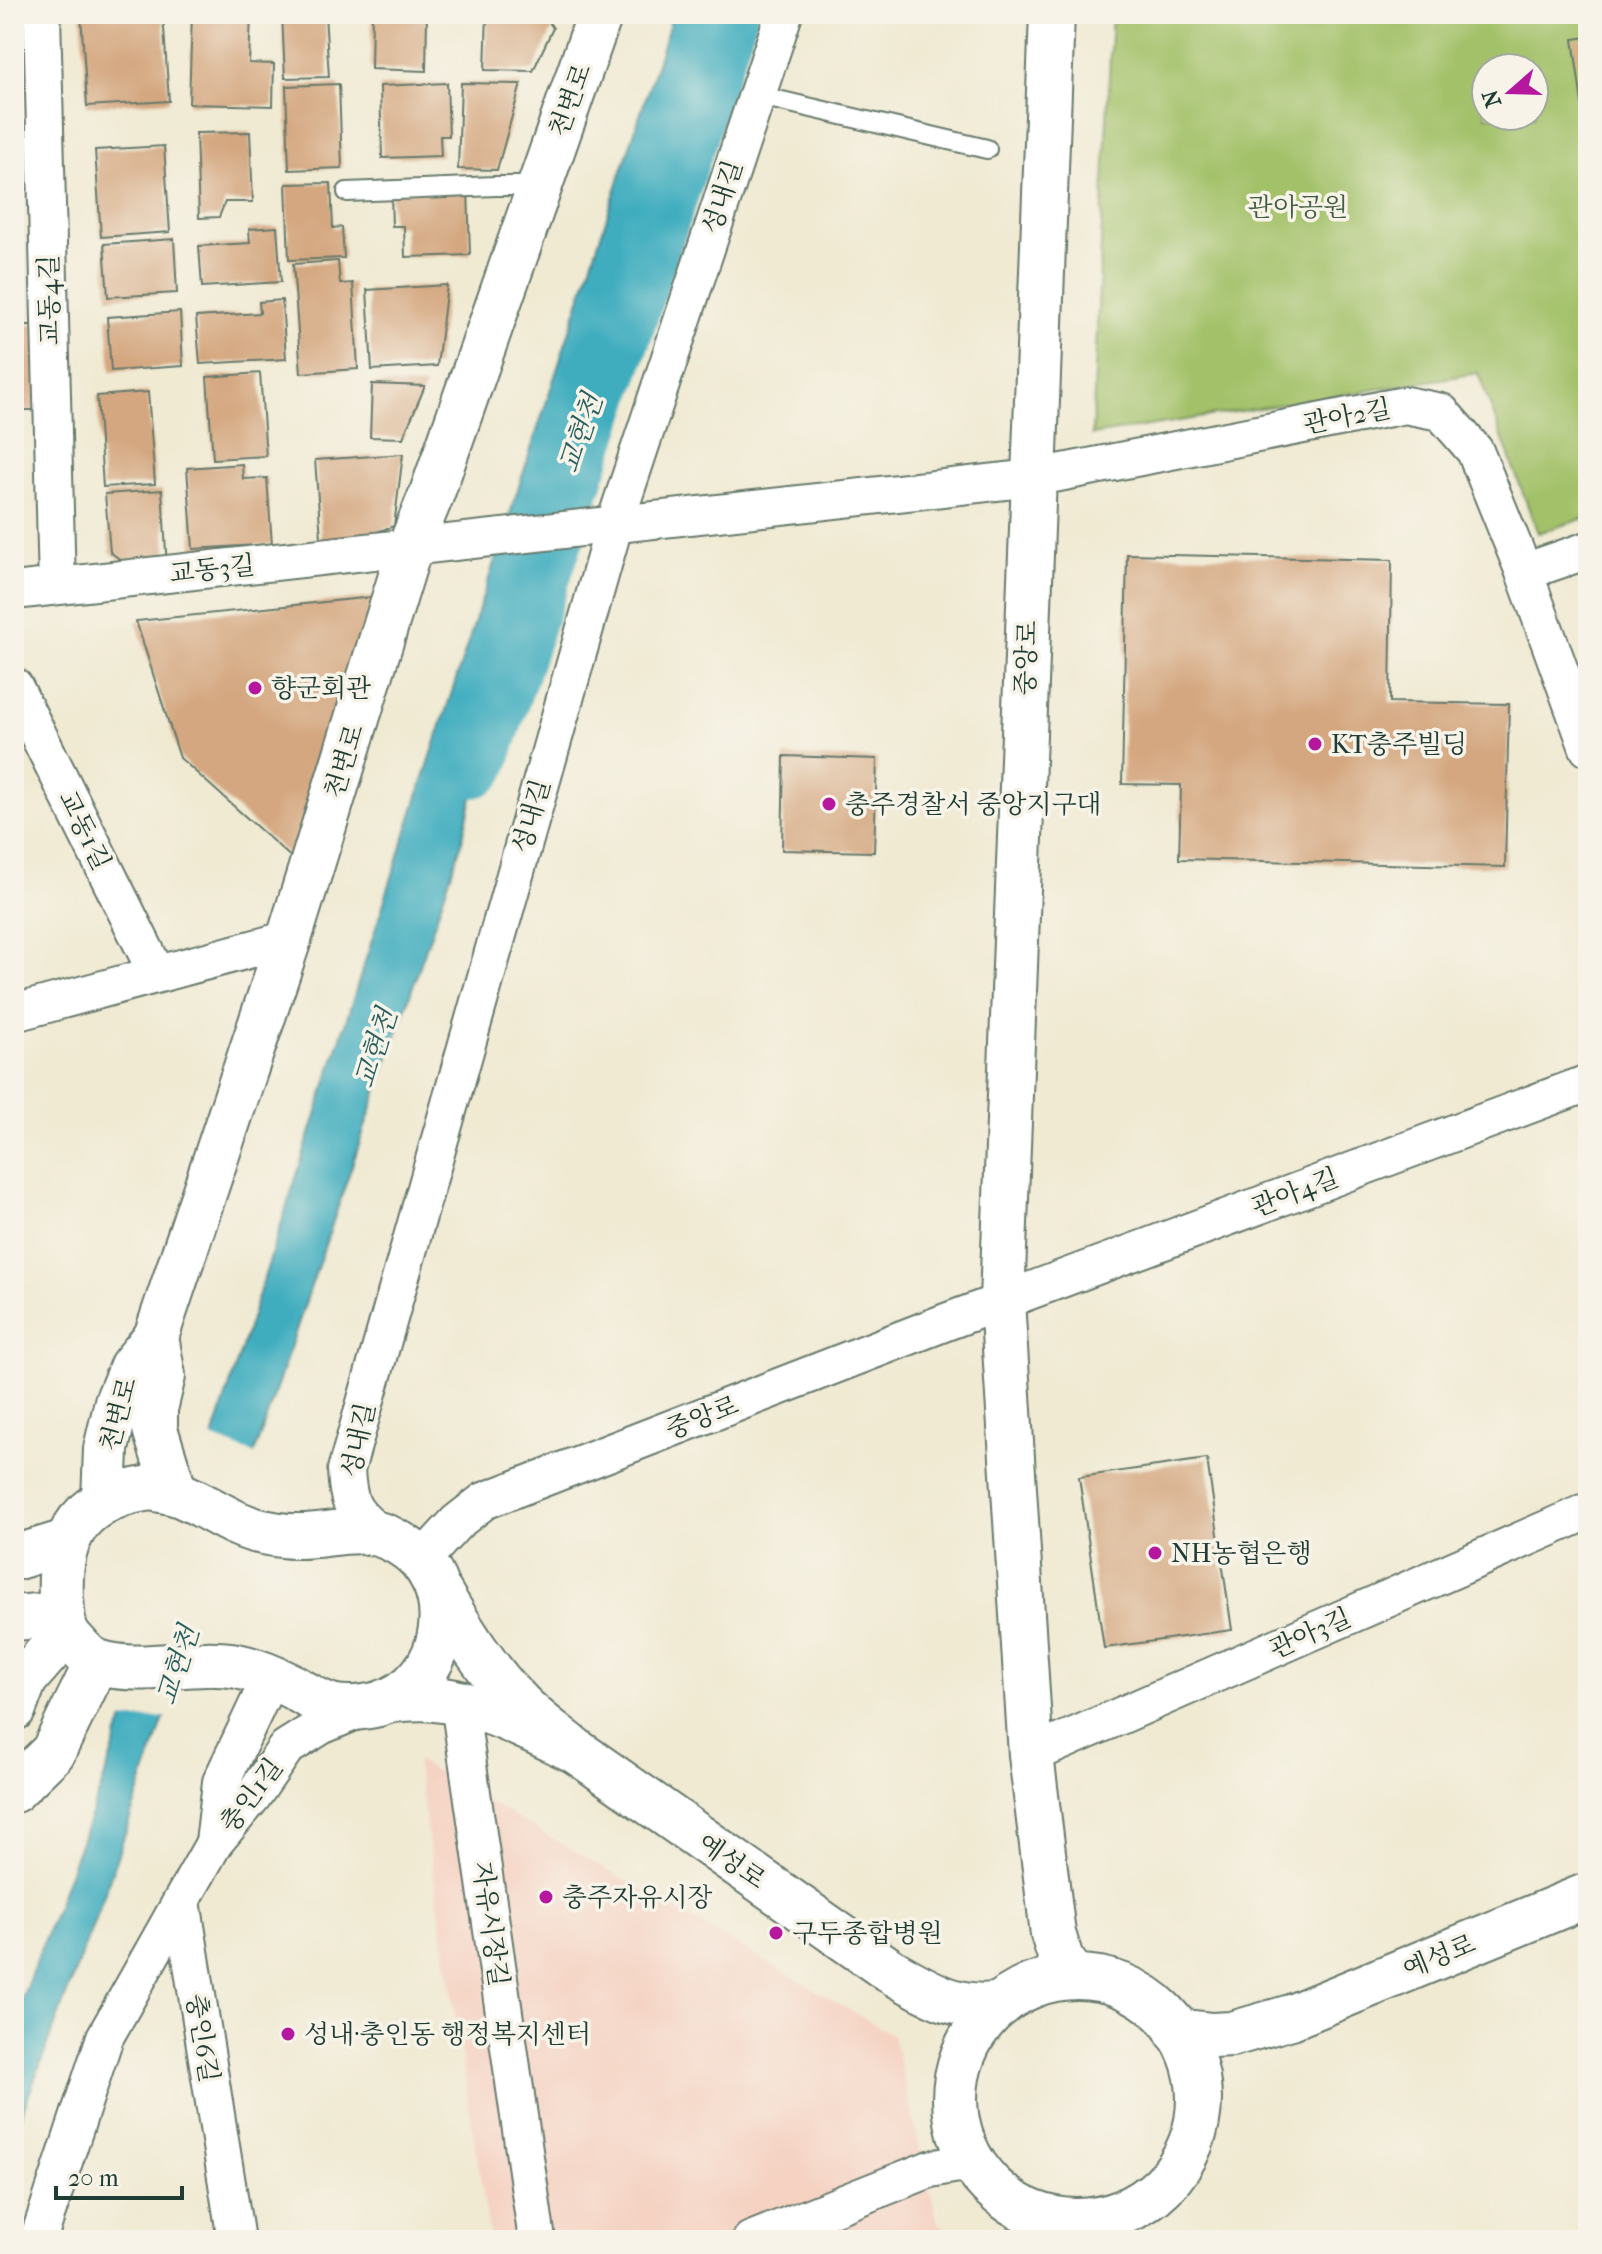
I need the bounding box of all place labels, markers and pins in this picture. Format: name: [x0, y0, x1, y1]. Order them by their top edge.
place label: 향군회관: [271, 673, 371, 704]
marker: 향군회관: [246, 679, 264, 697]
place label: KT충주빌딩: [1331, 729, 1467, 760]
marker: KT충주빌딩: [1306, 735, 1324, 753]
place label: 충주경찰서 중앙지구대: [845, 789, 1102, 820]
marker: 충주경찰서 중앙지구대: [820, 795, 838, 813]
place label: NH농협은행: [1171, 1538, 1312, 1569]
marker: NH농협은행: [1146, 1544, 1164, 1562]
place label: 충주자유시장: [562, 1882, 713, 1913]
marker: 충주자유시장: [537, 1888, 555, 1906]
place label: 구두종합병원: [792, 1918, 943, 1949]
marker: 구두종합병원: [767, 1924, 785, 1942]
place label: 성내·충인동 행정복지센터: [304, 2019, 591, 2050]
marker: 성내·충인동 행정복지센터: [279, 2025, 297, 2043]

